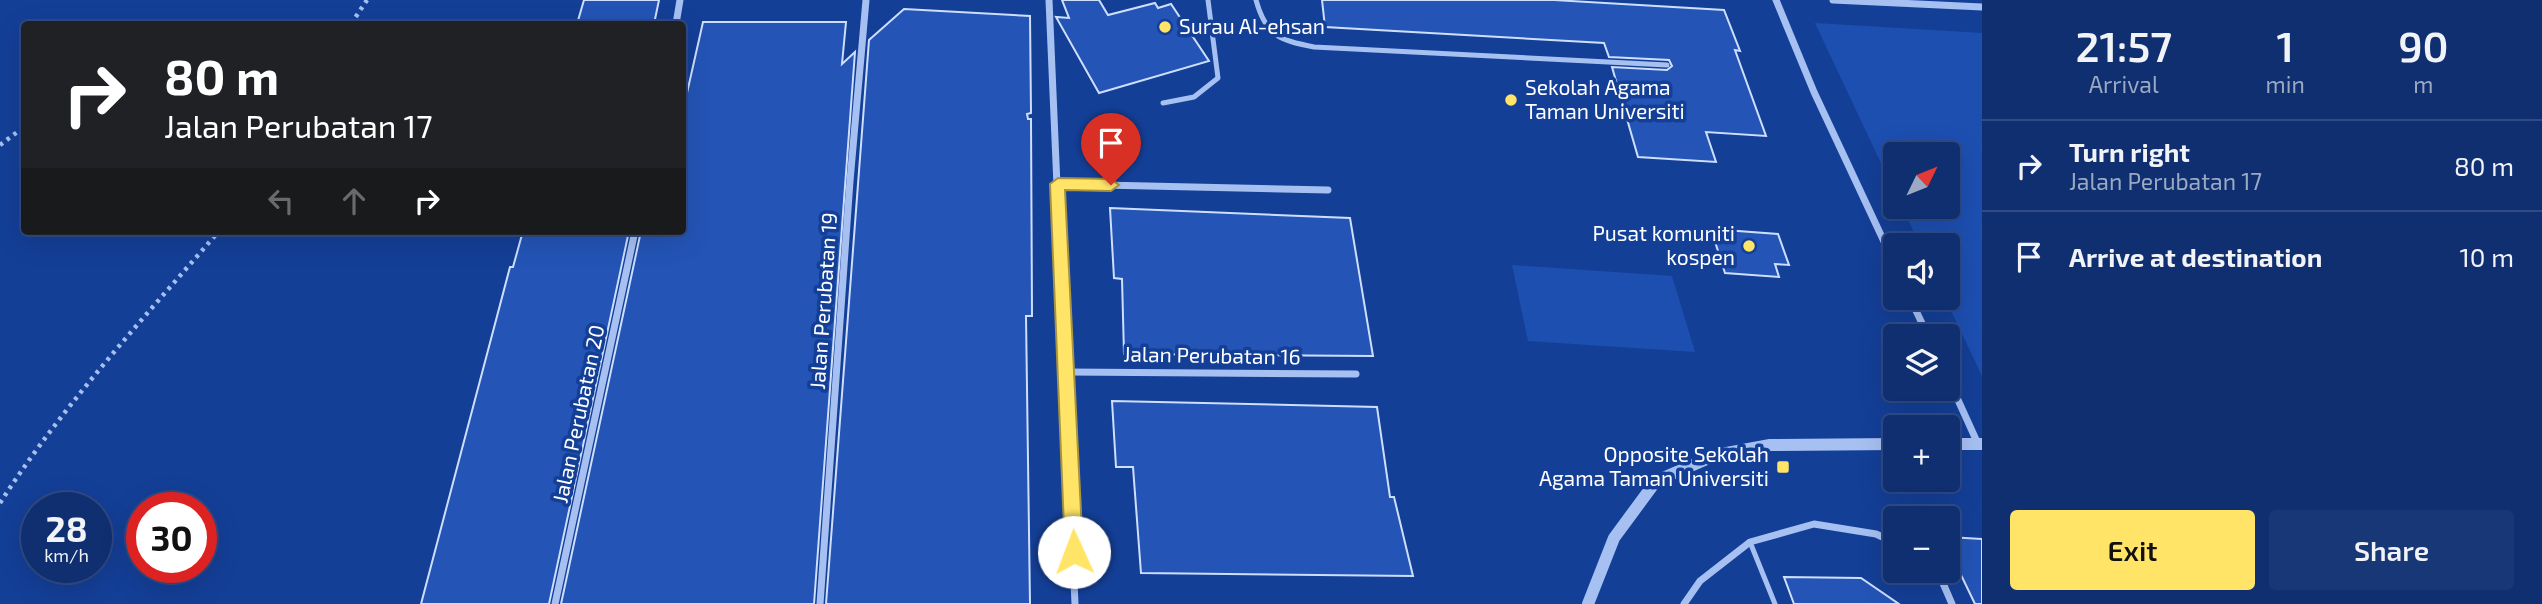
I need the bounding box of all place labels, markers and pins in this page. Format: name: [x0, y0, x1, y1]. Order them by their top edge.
place label: Surau Al-ehsan: [1179, 13, 1325, 38]
marker: Surau Al-ehsan: [1157, 19, 1173, 35]
place label: Sekolah Agama Taman Universiti: [1525, 74, 1685, 123]
marker: Sekolah Agama Taman Universiti: [1503, 92, 1519, 108]
pin: [1081, 113, 1141, 185]
place label: Pusat komuniti kospen: [1592, 220, 1735, 269]
marker: Pusat komuniti kospen: [1741, 238, 1757, 254]
place label: Opposite Sekolah Agama Taman Universiti: [1539, 441, 1769, 490]
marker: Opposite Sekolah Agama Taman Universiti: [1775, 459, 1791, 475]

